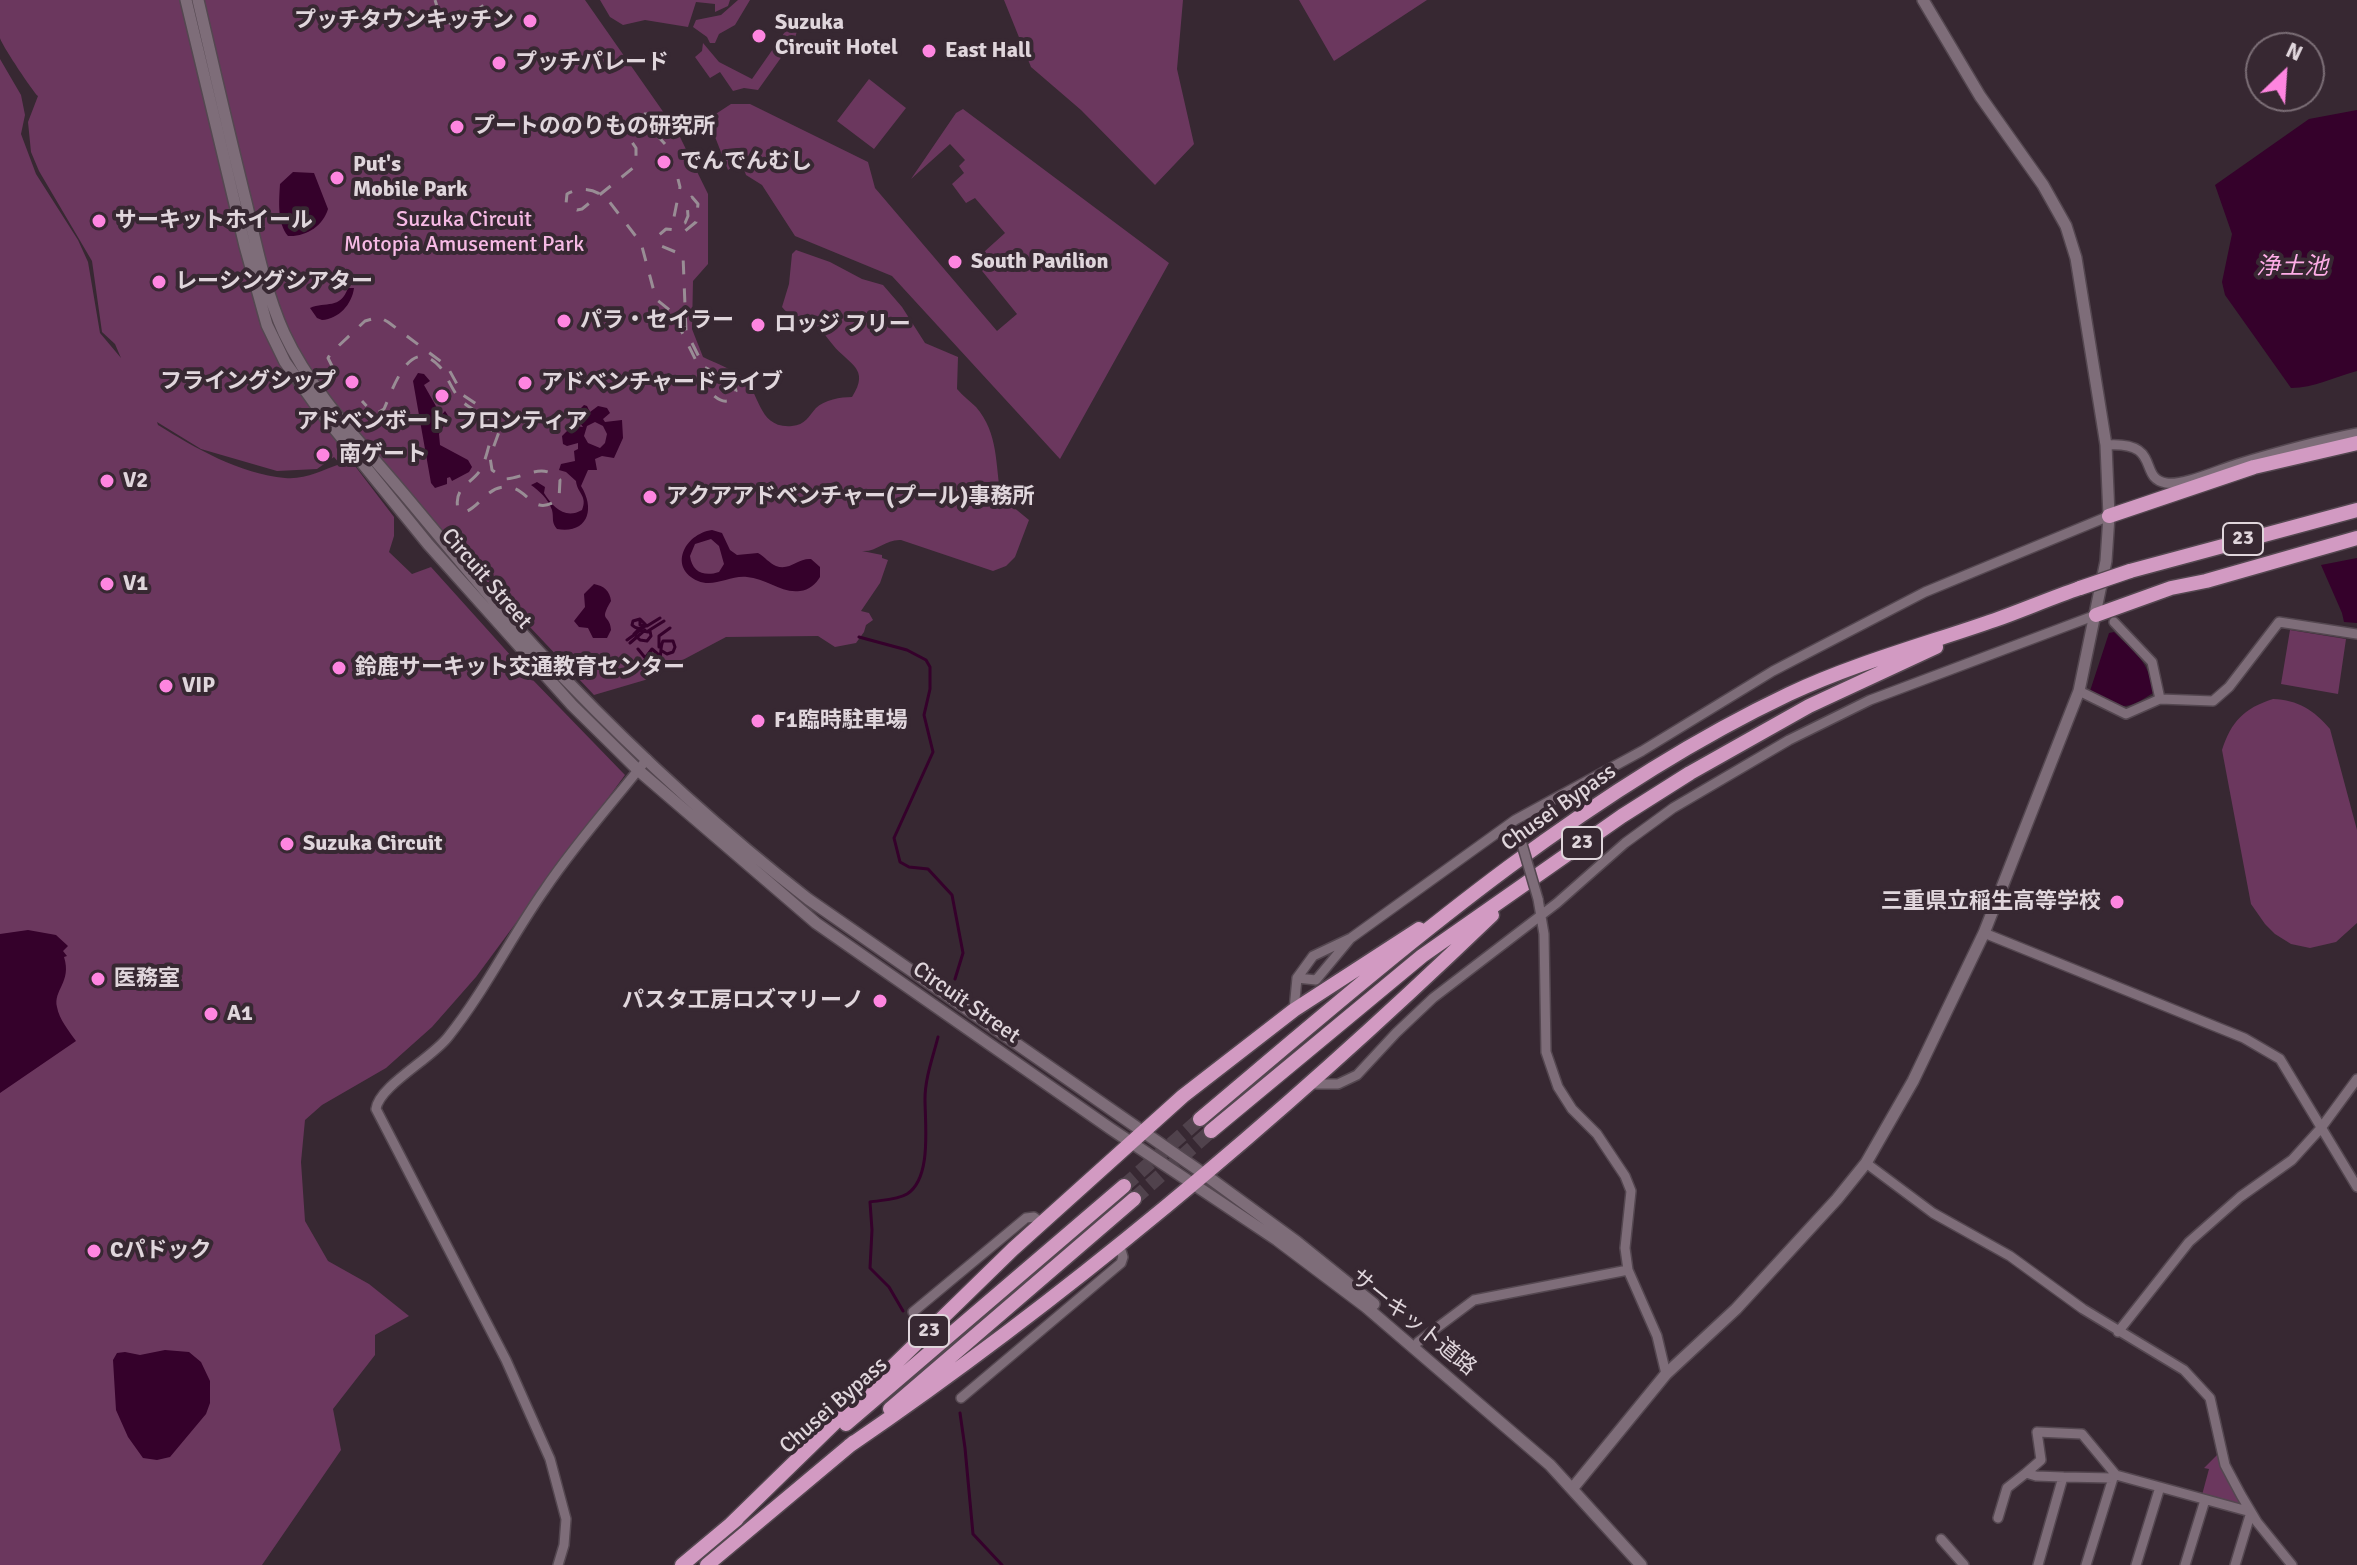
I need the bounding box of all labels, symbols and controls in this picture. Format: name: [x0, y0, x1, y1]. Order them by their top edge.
place label: プッチタウンキッチン: [294, 8, 514, 34]
place label: Suzuka Circuit Hotel: [775, 10, 898, 62]
marker: プッチタウンキッチン: [521, 12, 539, 30]
marker: Suzuka Circuit Hotel: [750, 27, 768, 45]
north arrow: [2245, 32, 2325, 112]
text: N: [2282, 36, 2307, 67]
place label: East Hall: [945, 38, 1032, 64]
marker: East Hall: [920, 42, 938, 60]
place label: プッチパレード: [515, 50, 669, 76]
marker: プッチパレード: [490, 54, 508, 72]
place label: プートののりもの研究所: [473, 114, 715, 140]
marker: プートののりもの研究所: [448, 118, 466, 136]
place label: でんでんむし: [680, 149, 812, 175]
place label: Put's Mobile Park: [353, 152, 468, 204]
marker: でんでんむし: [655, 153, 673, 171]
marker: Put's Mobile Park: [328, 169, 346, 187]
park label: Suzuka Circuit Motopia Amusement Park: [344, 207, 584, 258]
place label: サーキットホイール: [115, 208, 313, 234]
marker: サーキットホイール: [90, 212, 108, 230]
place label: South Pavilion: [971, 249, 1109, 275]
marker: South Pavilion: [946, 253, 964, 271]
water label: 浄土池: [2256, 254, 2328, 282]
place label: レーシングシアター: [175, 269, 373, 295]
marker: レーシングシアター: [150, 273, 168, 291]
place label: パラ・セイラー: [580, 308, 734, 334]
marker: パラ・セイラー: [555, 312, 573, 330]
place label: ロッジ フリー: [774, 312, 911, 338]
marker: ロッジ フリー: [749, 316, 767, 334]
place label: フライングシップ: [160, 369, 336, 395]
place label: アドベンチャードライブ: [541, 370, 783, 396]
marker: フライングシップ: [343, 373, 361, 391]
marker: アドベンチャードライブ: [516, 374, 534, 392]
marker: アドベンボート フロンティア: [433, 387, 451, 405]
place label: アドベンボート フロンティア: [297, 409, 587, 435]
place label: 南ゲート: [339, 442, 427, 468]
marker: 南ゲート: [314, 446, 332, 464]
place label: V2: [123, 468, 148, 494]
marker: V2: [98, 472, 116, 490]
place label: アクアアドベンチャー(プール)事務所: [666, 484, 1034, 510]
marker: アクアアドベンチャー(プール)事務所: [641, 488, 659, 506]
street label: Circuit Street: [435, 523, 537, 635]
road number: 23: [2223, 523, 2263, 555]
place label: V1: [123, 571, 148, 597]
marker: V1: [98, 575, 116, 593]
place label: 鈴鹿サーキット交通教育センター: [355, 655, 685, 681]
marker: 鈴鹿サーキット交通教育センター: [330, 659, 348, 677]
place label: VIP: [182, 673, 215, 699]
marker: VIP: [157, 677, 175, 695]
place label: F1臨時駐車場: [774, 708, 908, 734]
marker: F1臨時駐車場: [749, 712, 767, 730]
street label: Chusei Bypass: [1497, 759, 1621, 857]
road number: 23: [1562, 827, 1602, 859]
place label: Suzuka Circuit: [303, 831, 442, 857]
marker: Suzuka Circuit: [278, 835, 296, 853]
place label: 三重県立稲生高等学校: [1881, 889, 2101, 915]
marker: 三重県立稲生高等学校: [2108, 893, 2126, 911]
street label: Circuit Street: [907, 956, 1025, 1050]
place label: 医務室: [114, 966, 180, 992]
marker: 医務室: [89, 970, 107, 988]
place label: パスタ工房ロズマリーノ: [622, 988, 864, 1014]
marker: パスタ工房ロズマリーノ: [871, 992, 889, 1010]
place label: A1: [227, 1001, 253, 1027]
marker: A1: [202, 1005, 220, 1023]
place label: Cパドック: [110, 1238, 211, 1264]
marker: Cパドック: [85, 1242, 103, 1260]
street label: サーキット道路: [1345, 1264, 1481, 1382]
road number: 23: [909, 1315, 949, 1347]
street label: Chusei Bypass: [775, 1352, 893, 1460]

